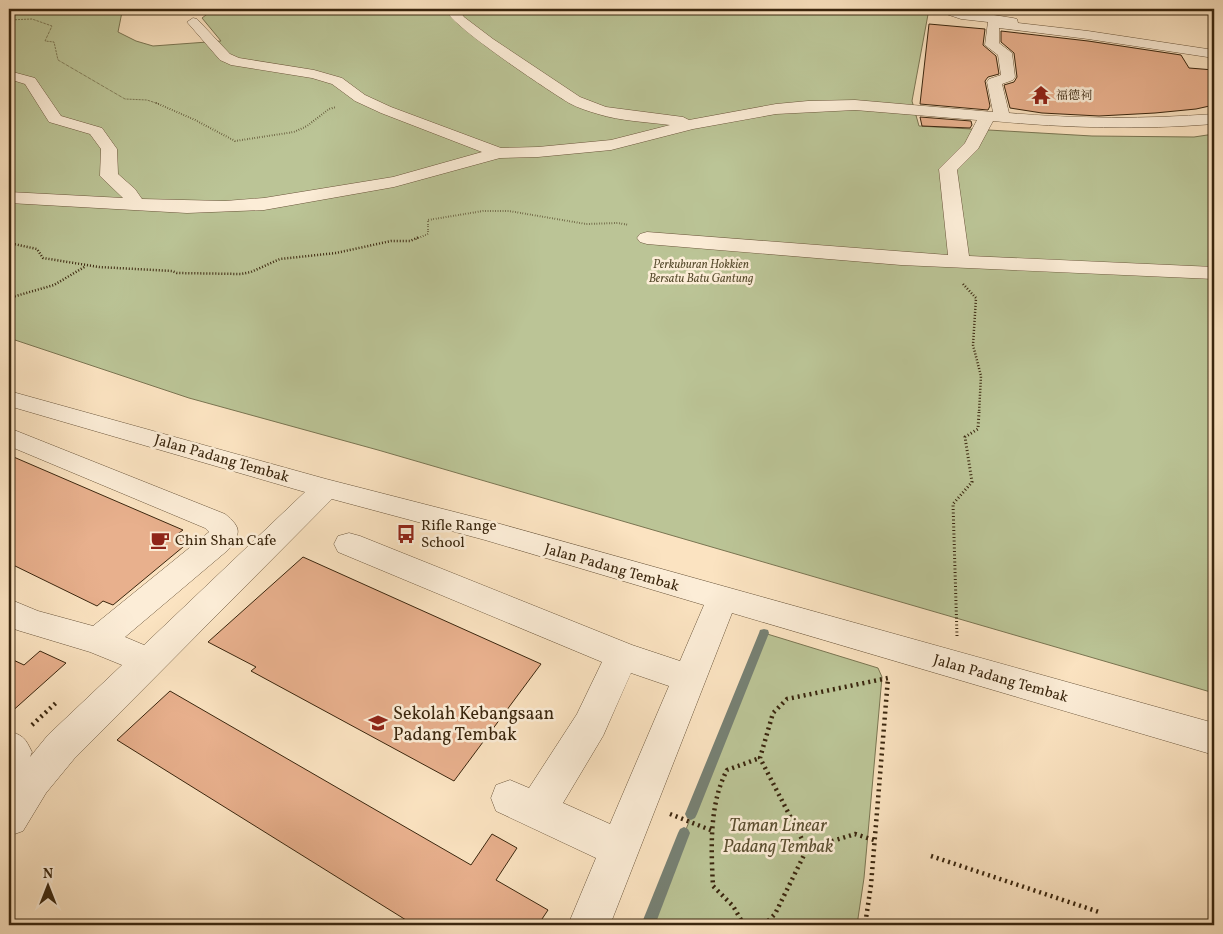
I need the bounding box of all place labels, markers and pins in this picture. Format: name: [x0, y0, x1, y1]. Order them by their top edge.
temple icon: 福德祠: [1030, 84, 1052, 106]
place label: 福德祠: [1056, 88, 1092, 104]
place label: Rifle Range School: [421, 516, 497, 554]
bus stop icon: Rifle Range School: [395, 523, 417, 545]
cafe icon: Chin Shan Cafe: [149, 529, 171, 551]
place label: Chin Shan Cafe: [175, 531, 276, 552]
place label: Sekolah Kebangsaan Padang Tembak: [393, 702, 554, 748]
school or university icon: Sekolah Kebangsaan Padang Tembak: [367, 712, 389, 734]

